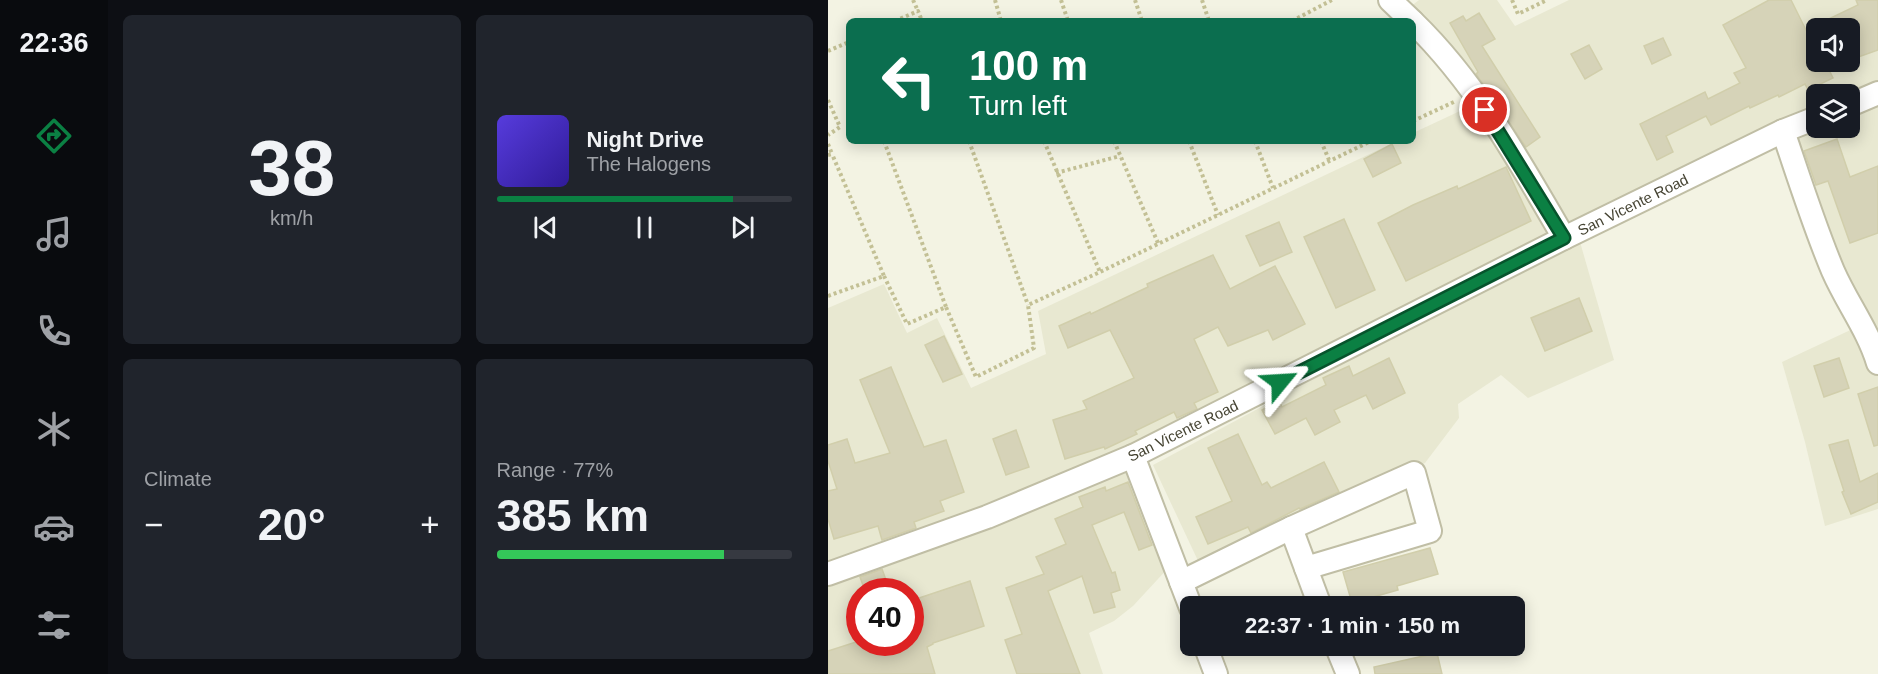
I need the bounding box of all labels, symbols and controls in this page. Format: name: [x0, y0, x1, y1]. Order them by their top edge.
map controls: [1806, 18, 1860, 138]
button: sound: [1806, 18, 1860, 72]
text: 22:36: [19, 28, 89, 58]
icon: left: [870, 42, 948, 120]
text: 100 m: [969, 42, 1088, 89]
pin: [1459, 84, 1510, 135]
button: layers: [1806, 84, 1860, 138]
text: Turn left: [969, 91, 1067, 121]
icon: arrive: [1468, 93, 1501, 126]
icon: directions: [33, 115, 75, 157]
text: 38: [248, 124, 335, 212]
text: Night Drive: [587, 127, 704, 152]
text: The Halogens: [587, 153, 711, 175]
street label: San Vicente Road: [1575, 170, 1691, 239]
text: km/h: [270, 207, 313, 229]
icon: previous: [529, 211, 562, 244]
icon: pause: [628, 211, 661, 244]
icon: next: [726, 211, 759, 244]
icon: music: [33, 213, 75, 255]
icon: phone: [33, 310, 75, 352]
position arrow: [1248, 350, 1312, 414]
street label: San Vicente Road: [1125, 396, 1241, 465]
icon: climate: [33, 408, 75, 450]
text: Range · 77%: [497, 459, 613, 481]
text: Climate: [144, 468, 212, 490]
text: 385 km: [497, 490, 649, 541]
text: 20°: [258, 499, 326, 550]
icon: car: [33, 506, 75, 548]
text: −: [144, 506, 163, 543]
text: +: [420, 506, 440, 543]
speed limit sign: 40: [846, 578, 924, 656]
icon: filters: [33, 604, 75, 646]
text: 22:37 · 1 min · 150 m: [1245, 613, 1460, 638]

